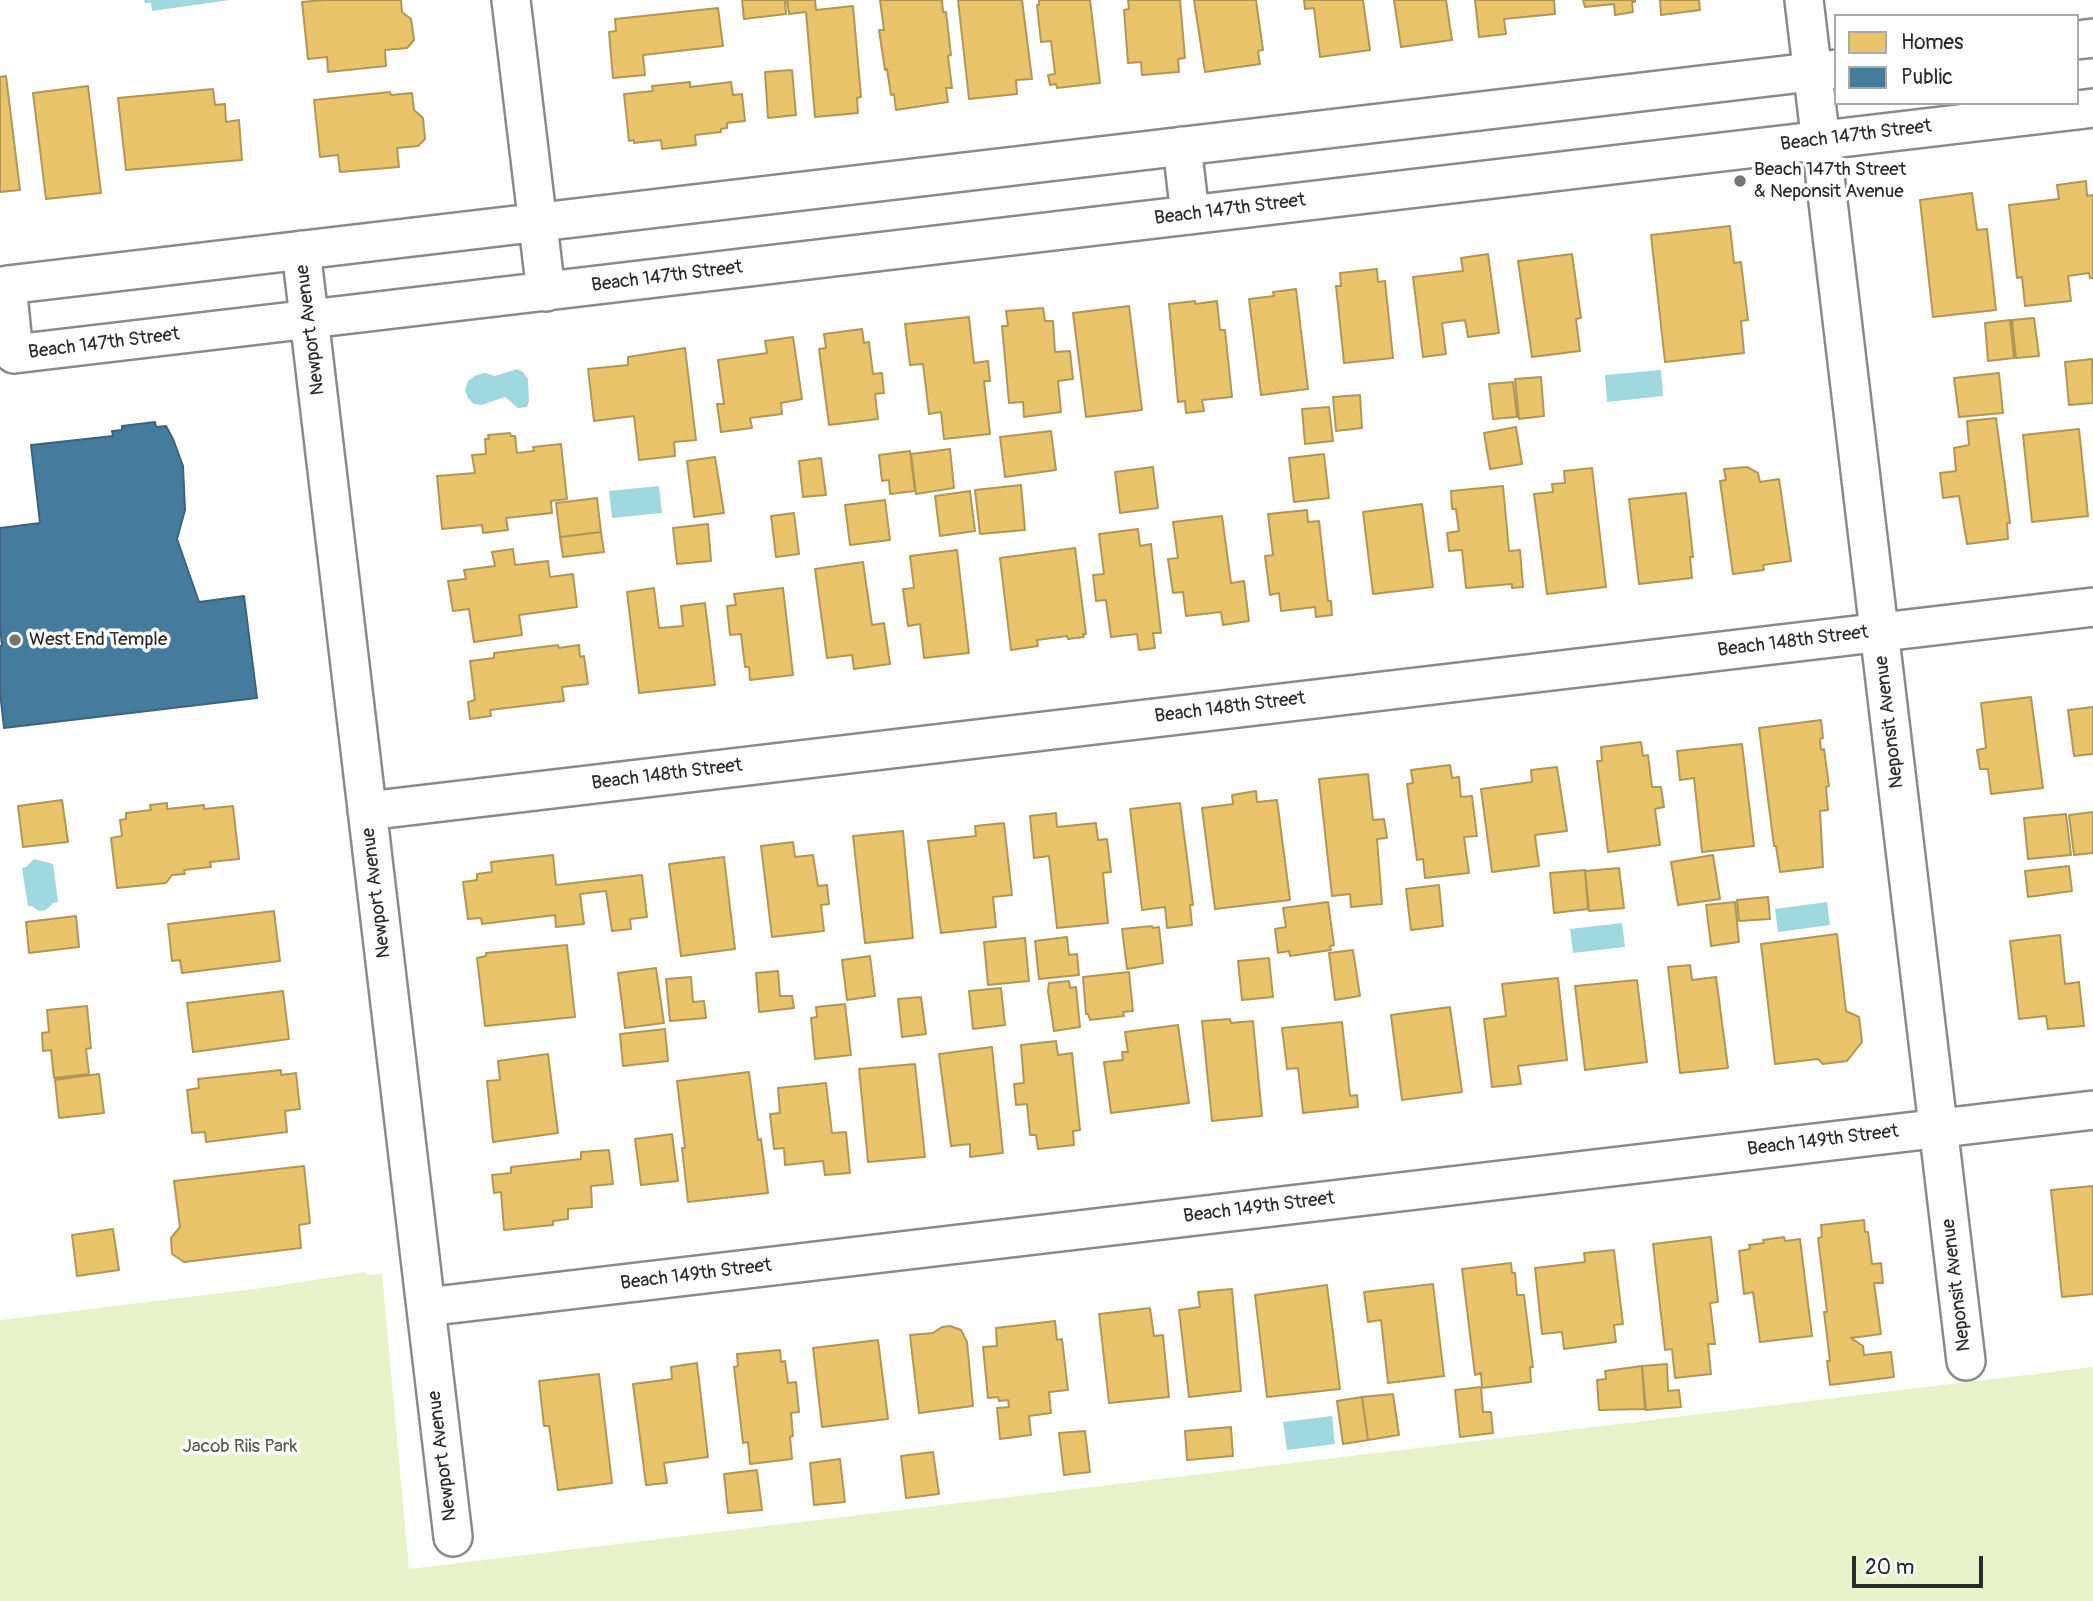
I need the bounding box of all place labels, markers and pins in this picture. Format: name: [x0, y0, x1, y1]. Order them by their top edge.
place label: Beach 147th Street & Neponsit Avenue: [1754, 159, 1906, 203]
marker: Beach 147th Street & Neponsit Avenue: [1732, 173, 1748, 189]
place label: West End Temple: [29, 629, 167, 651]
marker: West End Temple: [7, 632, 23, 648]

